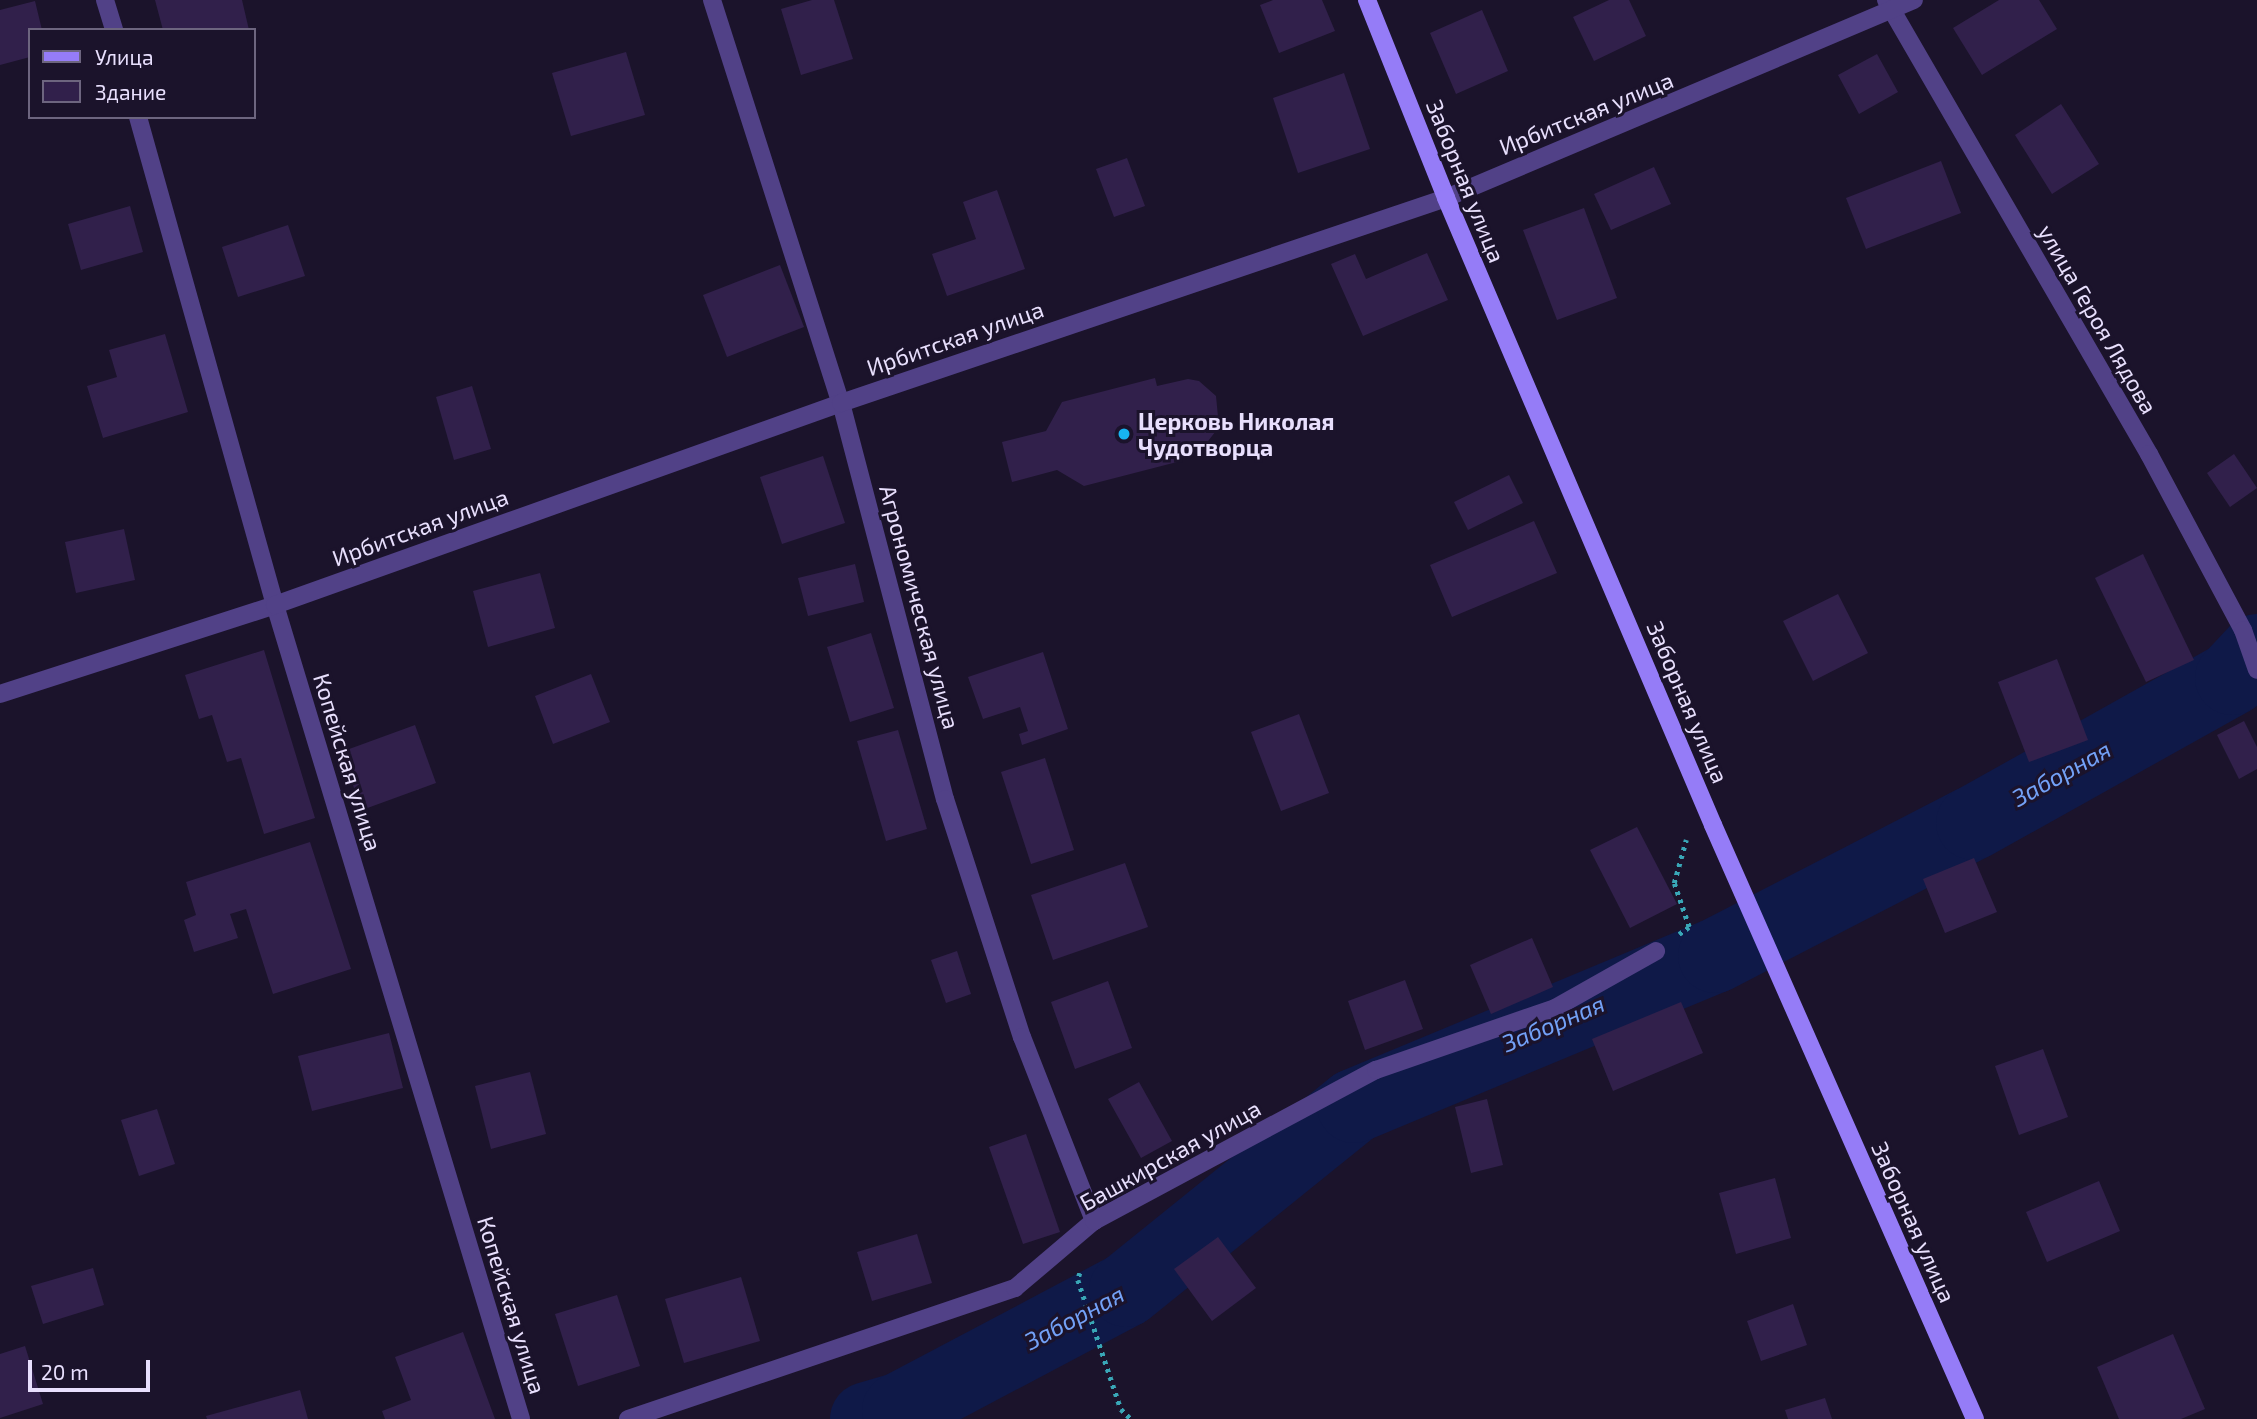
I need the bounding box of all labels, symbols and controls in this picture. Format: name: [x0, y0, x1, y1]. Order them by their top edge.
legend: [28, 28, 256, 119]
text: Улица: [95, 44, 154, 69]
street label: Ирбитская улица: [1495, 65, 1677, 161]
text: Здание: [95, 79, 166, 104]
street label: Заборная улица: [1421, 96, 1511, 266]
street label: улица Героя Лядова: [2033, 220, 2163, 418]
street label: Ирбитская улица: [863, 295, 1047, 381]
place label: Церковь Николая Чудотворца: [1138, 407, 1334, 461]
marker: Церковь Николая Чудотворца: [1116, 426, 1132, 442]
street label: Ирбитская улица: [328, 482, 512, 572]
street label: Агрономическая улица: [874, 482, 966, 732]
street label: Заборная улица: [1641, 617, 1735, 787]
street label: Копейская улица: [308, 670, 388, 854]
water label: Заборная: [2006, 734, 2116, 812]
water label: Заборная: [1497, 988, 1609, 1058]
street label: Башкирская улица: [1075, 1094, 1265, 1216]
street label: Заборная улица: [1866, 1137, 1962, 1307]
street label: Копейская улица: [472, 1213, 552, 1397]
water label: Заборная: [1019, 1279, 1129, 1355]
scale bar: [32, 1346, 154, 1390]
text: 20 m: [41, 1359, 89, 1384]

